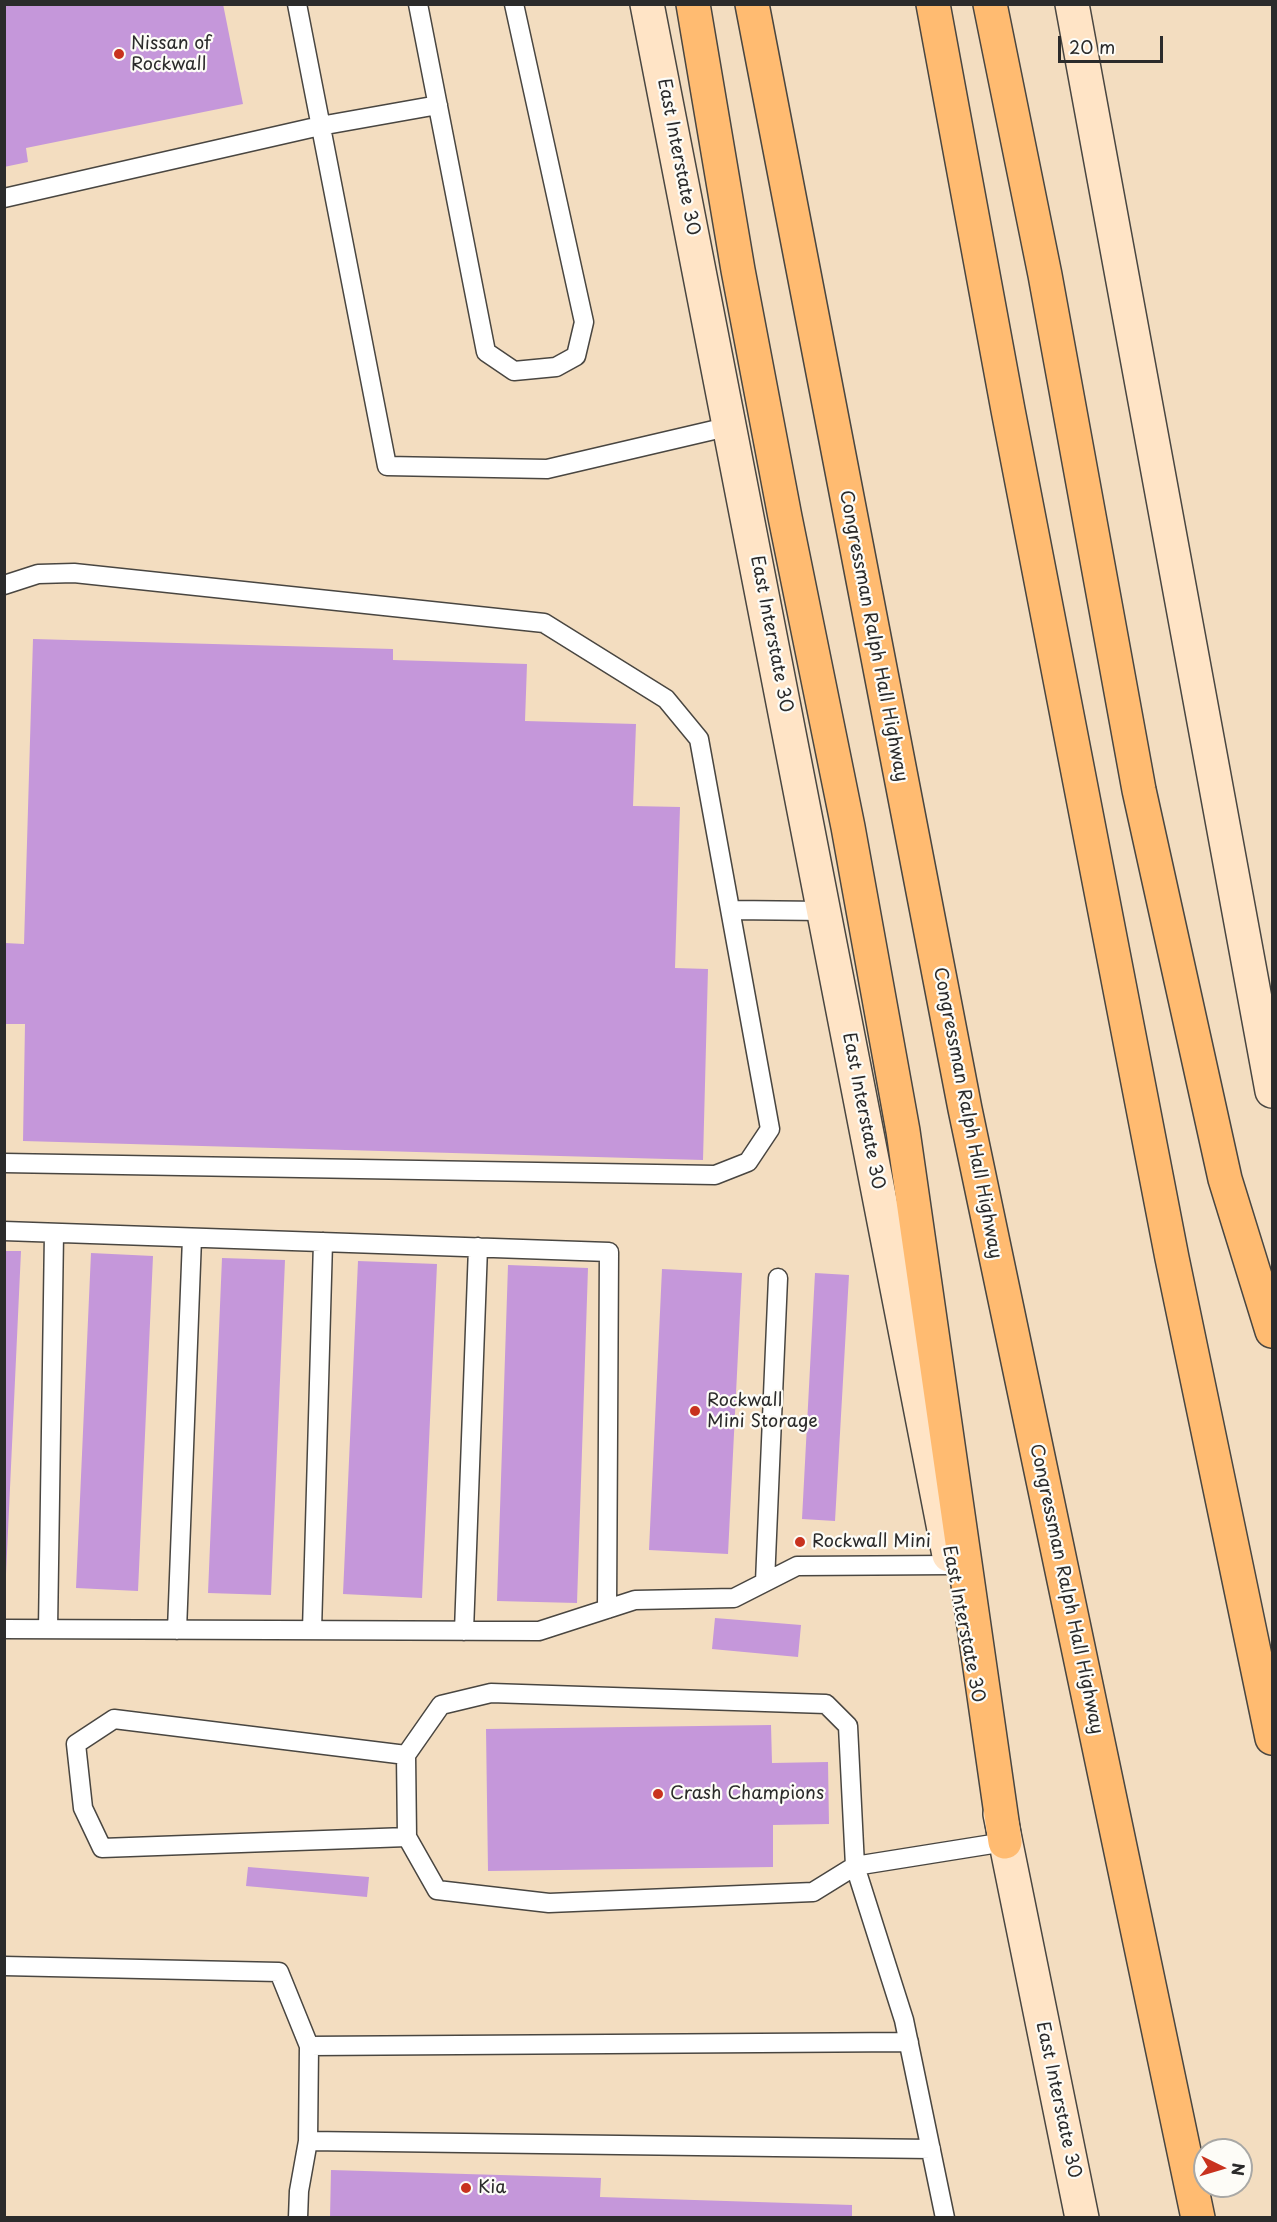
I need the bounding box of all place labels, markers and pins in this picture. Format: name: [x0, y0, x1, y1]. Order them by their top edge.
place label: Nissan of Rockwall: [131, 33, 211, 76]
marker: Nissan of Rockwall: [112, 47, 126, 61]
place label: Rockwall Mini Storage: [707, 1390, 818, 1432]
marker: Rockwall Mini Storage: [688, 1404, 702, 1418]
place label: Rockwall Mini: [812, 1531, 931, 1553]
marker: Rockwall Mini: [793, 1535, 807, 1549]
place label: Crash Champions: [670, 1783, 824, 1805]
marker: Crash Champions: [651, 1787, 665, 1801]
place label: Kia: [478, 2177, 506, 2199]
marker: Kia: [459, 2181, 473, 2195]

